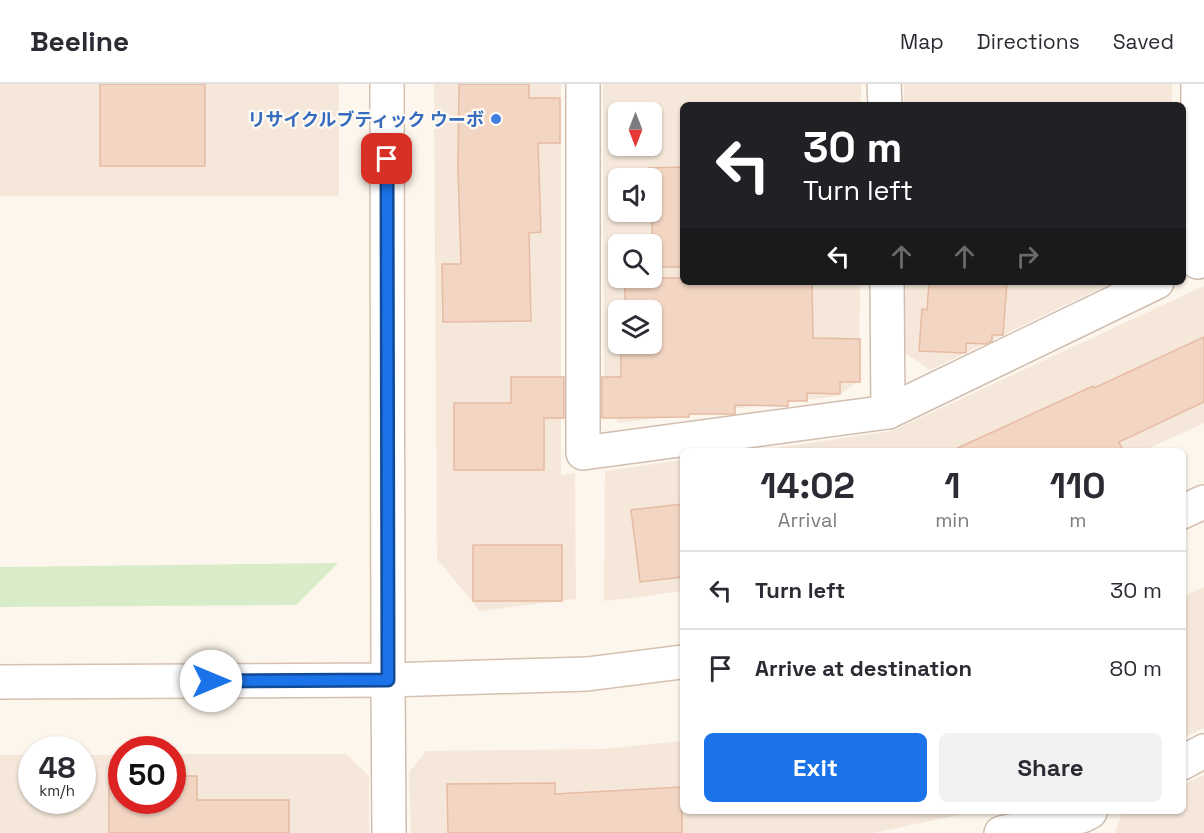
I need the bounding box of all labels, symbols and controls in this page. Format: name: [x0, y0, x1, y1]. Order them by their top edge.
text: Beeline: [30, 23, 129, 59]
text: Map: [900, 28, 944, 55]
text: Directions: [977, 28, 1080, 55]
text: Saved: [1113, 28, 1174, 55]
north arrow: [608, 102, 662, 156]
map controls: [608, 102, 662, 354]
place label: リサイクルブティック ウーボ: [247, 108, 484, 131]
marker: リサイクルブティック ウーボ: [489, 112, 503, 126]
text: 30 m: [803, 121, 902, 174]
icon: left: [704, 126, 782, 204]
pin: [361, 133, 412, 184]
icon: arrive: [370, 142, 403, 175]
button: sound: [608, 168, 662, 222]
text: Turn left: [803, 173, 913, 208]
button: search: [608, 234, 662, 288]
icon: left: [822, 240, 855, 273]
icon: ahead: [885, 240, 918, 273]
icon: ahead: [948, 240, 981, 273]
icon: right: [1011, 240, 1044, 273]
button: layers: [608, 300, 662, 354]
text: 14:02: [760, 463, 855, 509]
text: 1: [944, 463, 961, 509]
text: 110: [1050, 463, 1106, 509]
text: Arrival: [778, 507, 837, 533]
text: min: [935, 507, 970, 533]
text: m: [1069, 507, 1086, 533]
icon: left: [704, 574, 737, 607]
text: Turn left: [755, 576, 845, 604]
text: 30 m: [1110, 576, 1162, 604]
position arrow: [179, 649, 243, 713]
icon: arrive: [704, 652, 737, 685]
text: Arrive at destination: [755, 654, 972, 682]
text: 80 m: [1110, 654, 1162, 682]
button: Exit: [704, 733, 927, 802]
button: Share: [939, 733, 1162, 802]
speed limit sign: 50: [108, 736, 186, 814]
text: 48: [38, 748, 76, 787]
text: km/h: [39, 781, 75, 800]

